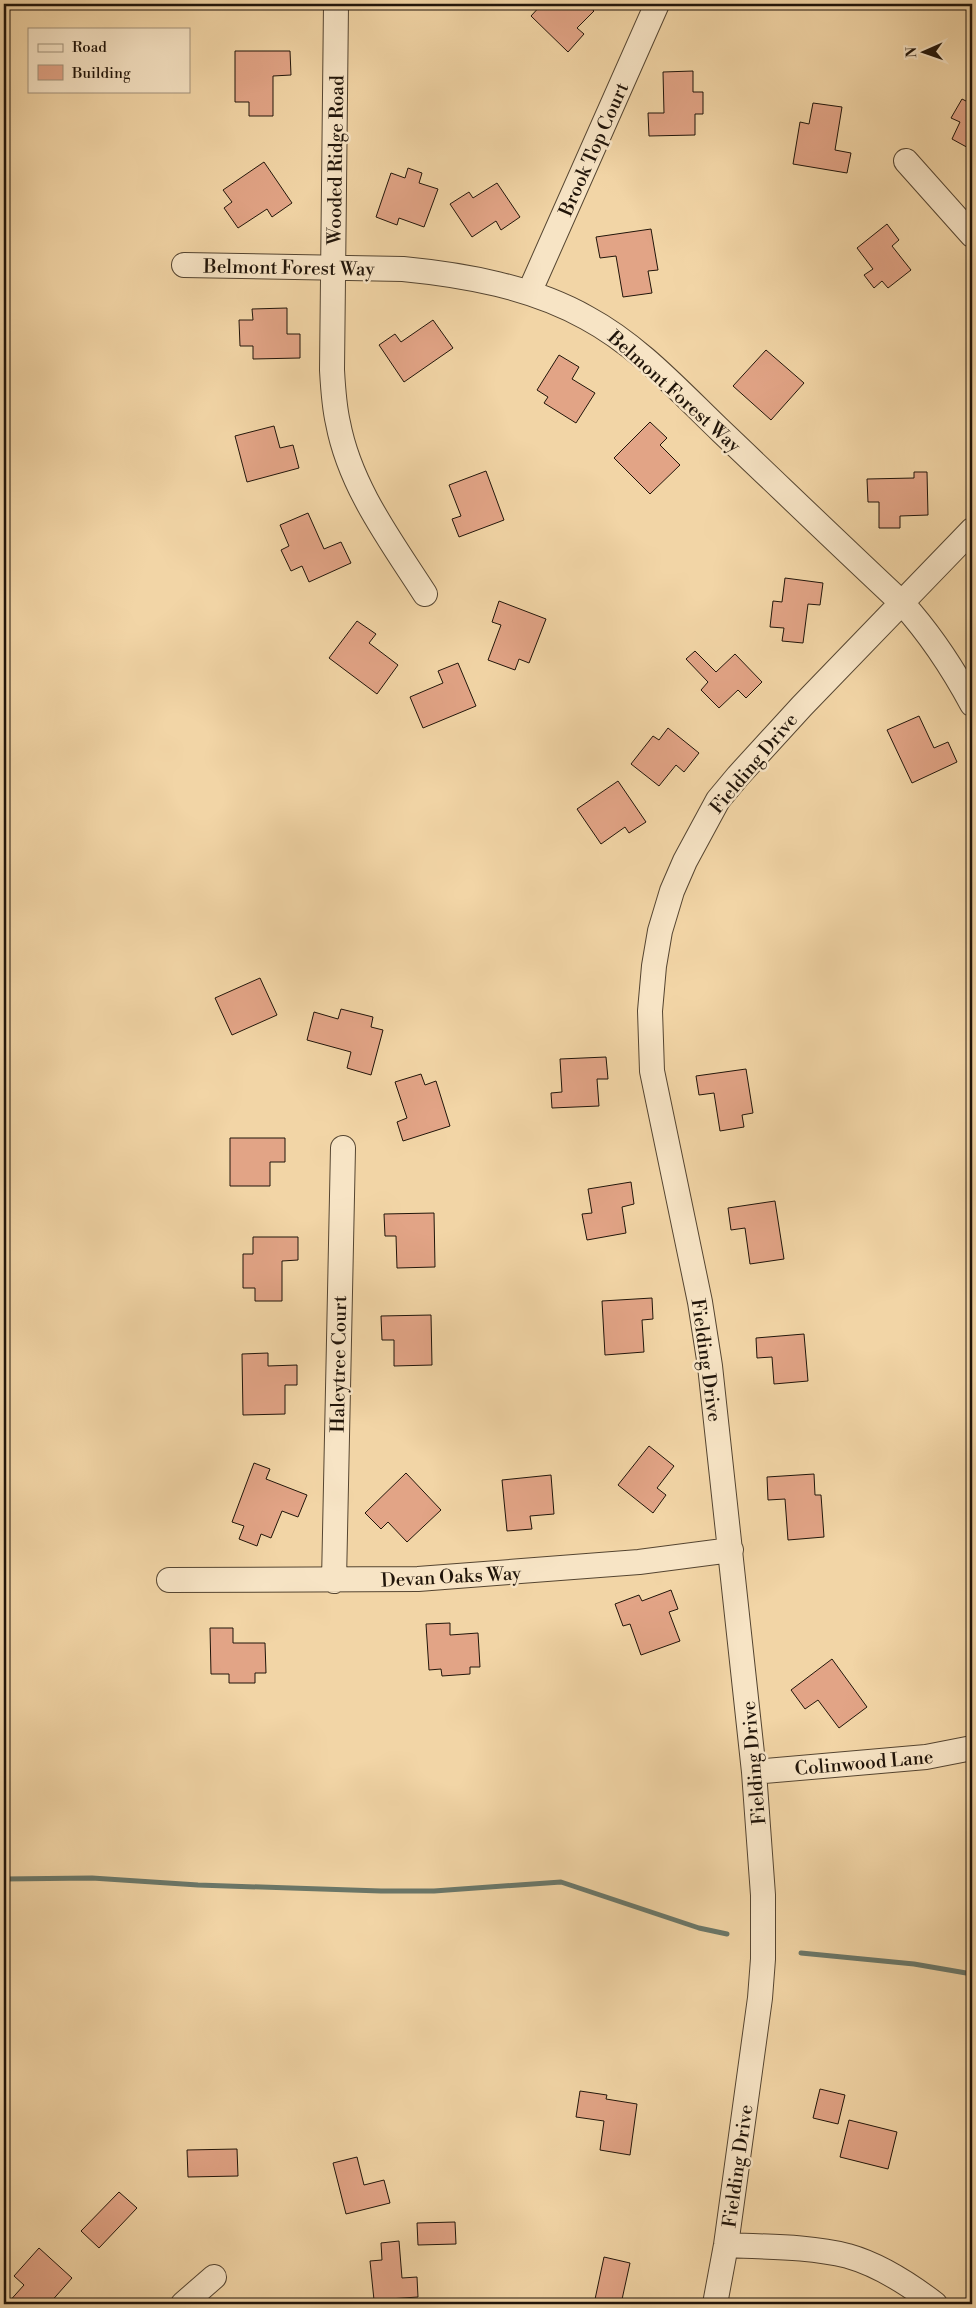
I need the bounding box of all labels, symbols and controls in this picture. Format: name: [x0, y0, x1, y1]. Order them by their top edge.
legend: [28, 28, 190, 92]
north arrow: [898, 28, 948, 78]
text: Road: [72, 38, 107, 57]
text: N: [903, 47, 921, 58]
text: Building: [71, 64, 131, 83]
street label: Wooded Ridge Road: [323, 75, 349, 246]
street label: Brook Top Court: [553, 79, 634, 221]
street label: Belmont Forest Way: [202, 254, 376, 282]
street label: Belmont Forest Way: [602, 325, 747, 458]
street label: Fielding Drive: [705, 708, 803, 819]
street label: Haleytree Court: [326, 1295, 352, 1433]
street label: Fielding Drive: [685, 1297, 727, 1423]
street label: Devan Oaks Way: [380, 1561, 523, 1593]
street label: Fielding Drive: [737, 1700, 771, 1826]
street label: Colinwood Lane: [794, 1745, 934, 1781]
street label: Fielding Drive: [717, 2103, 759, 2229]

